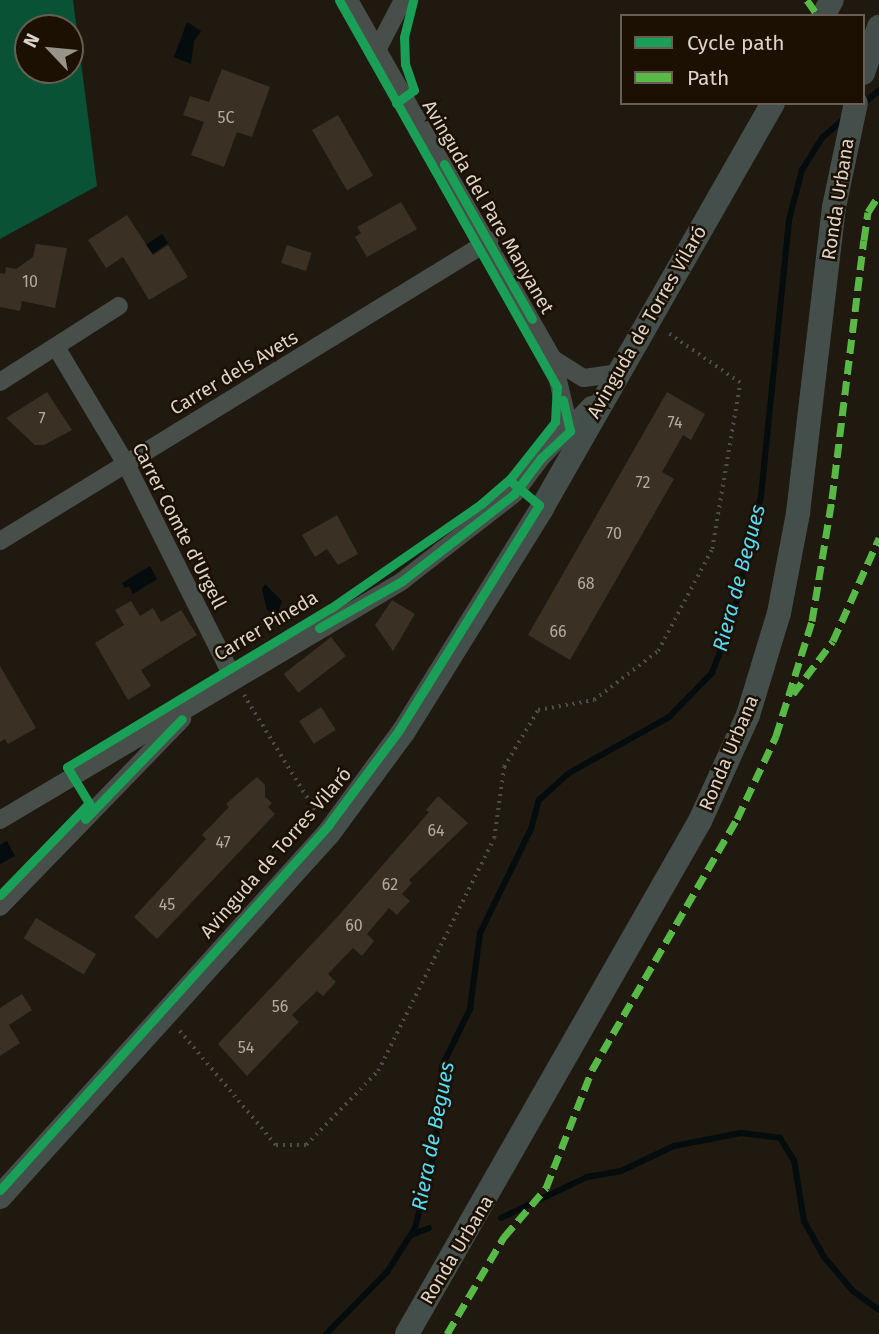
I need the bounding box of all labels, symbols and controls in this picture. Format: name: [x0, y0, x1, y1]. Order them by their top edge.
north arrow: [14, 14, 84, 84]
legend: [620, 14, 865, 105]
text: N: [18, 30, 45, 51]
text: Cycle path: [687, 30, 785, 56]
text: Path: [687, 65, 729, 91]
street label: Avinguda del Pare Manyanet: [417, 96, 559, 318]
house number: 5C: [218, 108, 234, 128]
street label: Ronda Urbana: [817, 136, 859, 262]
street label: Avinguda de Torres Vilaró: [582, 222, 712, 422]
house number: 10: [22, 272, 38, 292]
street label: Carrer dels Avets: [166, 326, 302, 420]
house number: 7: [38, 409, 46, 429]
house number: 74: [668, 413, 682, 433]
street label: Carrer Comte d'Urgell: [127, 439, 231, 613]
house number: 72: [636, 473, 650, 493]
water label: Riera de Begues: [707, 502, 771, 654]
house number: 70: [606, 524, 622, 544]
house number: 68: [577, 574, 595, 594]
street label: Carrer Pineda: [210, 586, 322, 666]
house number: 66: [549, 622, 567, 642]
street label: Ronda Urbana: [694, 692, 764, 814]
street label: Avinguda de Torres Vilaró: [196, 763, 356, 943]
house number: 64: [427, 821, 445, 841]
house number: 47: [215, 833, 231, 853]
house number: 62: [382, 875, 398, 895]
house number: 45: [159, 895, 175, 915]
house number: 60: [345, 916, 363, 936]
house number: 56: [272, 997, 288, 1017]
house number: 54: [238, 1038, 254, 1058]
water label: Riera de Begues: [406, 1060, 460, 1212]
street label: Ronda Urbana: [416, 1191, 498, 1309]

